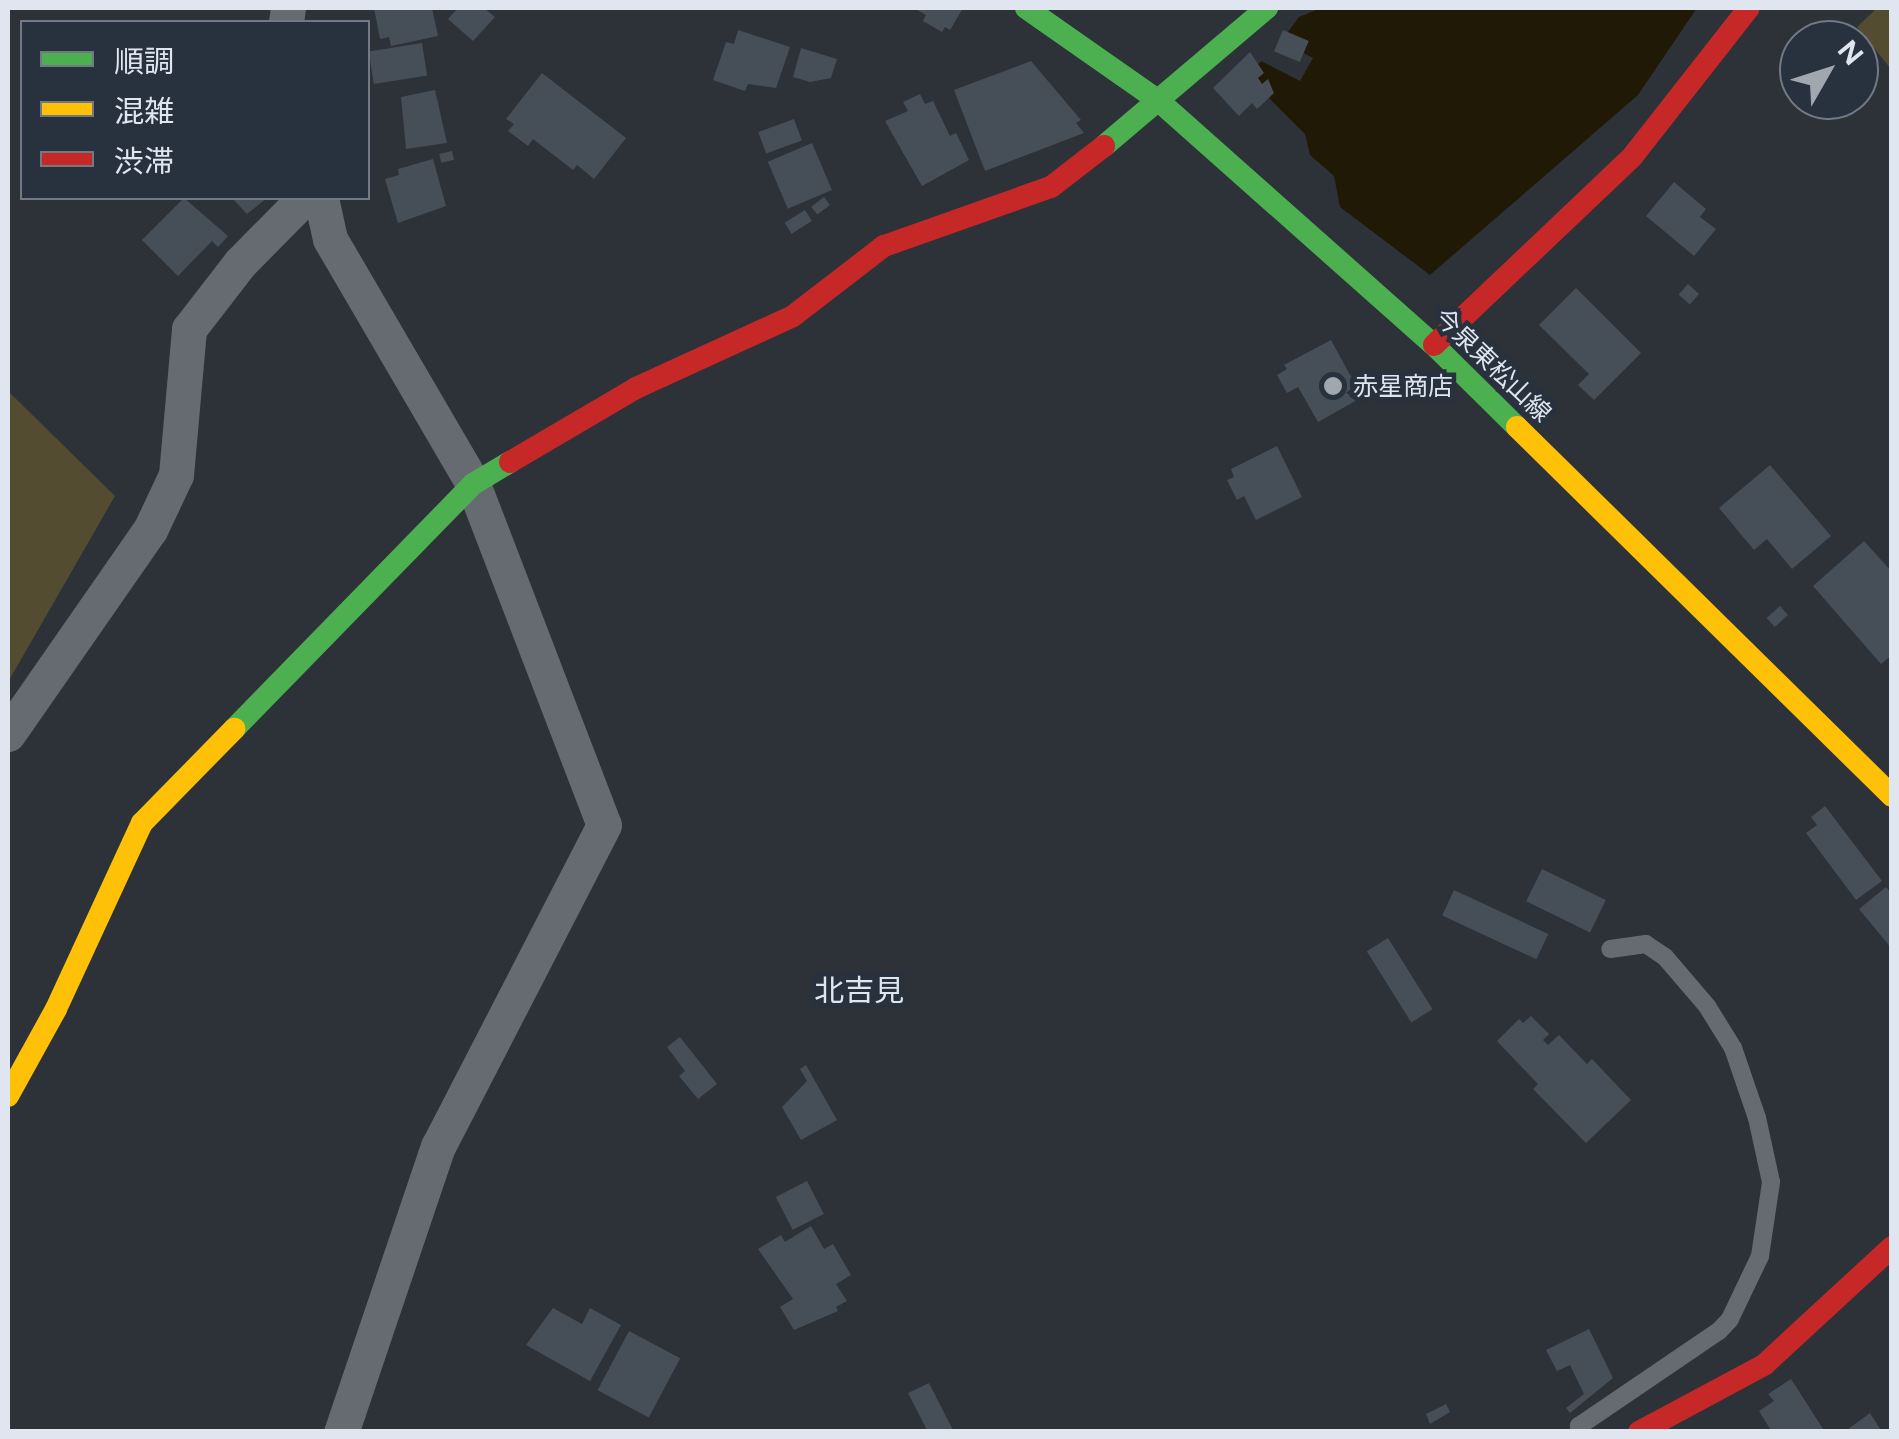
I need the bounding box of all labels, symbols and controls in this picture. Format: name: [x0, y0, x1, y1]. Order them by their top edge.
legend: [20, 20, 370, 200]
north arrow: [1779, 20, 1879, 120]
text: N: [1831, 33, 1871, 71]
text: 順調: [114, 43, 174, 80]
text: 混雑: [114, 93, 174, 130]
text: 渋滞: [114, 143, 174, 180]
street label: 今泉東松山線: [1429, 302, 1557, 428]
place label: 赤星商店: [1353, 371, 1453, 401]
marker: 赤星商店: [1322, 375, 1344, 397]
district label: 北吉見: [814, 973, 904, 1009]

